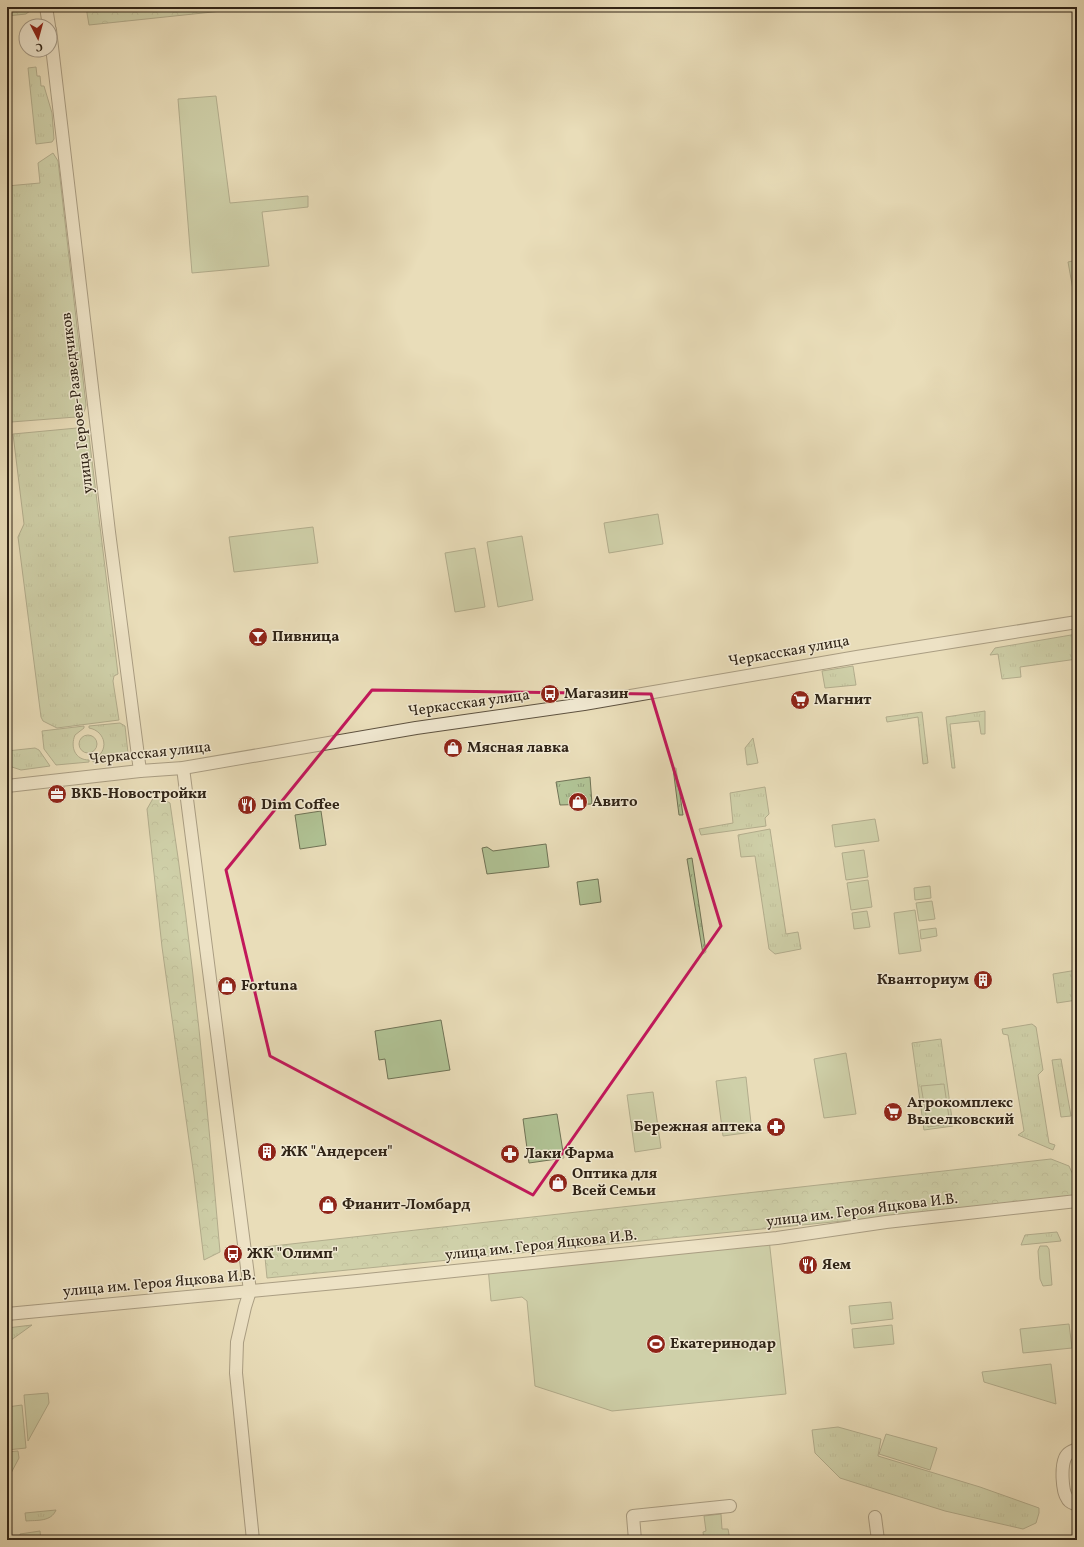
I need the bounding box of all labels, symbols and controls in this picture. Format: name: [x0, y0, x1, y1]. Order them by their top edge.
north arrow: [18, 18, 58, 58]
text: С: [35, 39, 43, 54]
street label: улица Героев-Разведчиков: [56, 311, 100, 495]
bar icon: Пивница: [247, 626, 269, 648]
place label: Пивница: [272, 627, 340, 648]
street label: Черкасская улица: [727, 631, 851, 673]
bus stop icon: Магазин: [539, 683, 561, 705]
place label: Магазин: [564, 684, 629, 705]
street label: Черкасская улица: [407, 685, 531, 723]
supermarket icon: Магнит: [789, 689, 811, 711]
place label: Магнит: [814, 690, 872, 711]
street label: Черкасская улица: [88, 737, 212, 771]
shop icon: Мясная лавка: [442, 737, 464, 759]
place label: Мясная лавка: [467, 738, 569, 759]
office icon: ВКБ-Новостройки: [46, 783, 68, 805]
place label: ВКБ-Новостройки: [71, 784, 207, 805]
shop icon: Авито: [567, 791, 589, 813]
place label: Авито: [592, 792, 638, 813]
restaurant icon: Dim Coffee: [236, 794, 258, 816]
place label: Dim Coffee: [261, 795, 340, 816]
building icon: Кванториум: [972, 969, 994, 991]
place label: Кванториум: [877, 970, 969, 991]
shop icon: Fortuna: [216, 975, 238, 997]
place label: Fortuna: [241, 976, 298, 997]
place label: Агрокомплекс Выселковский: [907, 1093, 1014, 1131]
supermarket icon: Агрокомплекс Выселковский: [882, 1101, 904, 1123]
pharmacy icon: Бережная аптека: [765, 1116, 787, 1138]
place label: Бережная аптека: [634, 1117, 762, 1138]
building icon: ЖК "Андерсен": [256, 1141, 278, 1163]
place label: ЖК "Андерсен": [281, 1142, 393, 1163]
pharmacy icon: Лаки Фарма: [499, 1143, 521, 1165]
place label: Лаки Фарма: [524, 1144, 614, 1165]
place label: Оптика для Всей Семьи: [572, 1164, 658, 1202]
shop icon: Оптика для Всей Семьи: [547, 1172, 569, 1194]
street label: улица им. Героя Яцкова И.В.: [765, 1189, 959, 1233]
shop icon: Фианит-Ломбард: [317, 1194, 339, 1216]
place label: Фианит-Ломбард: [342, 1195, 471, 1216]
street label: улица им. Героя Яцкова И.В.: [444, 1225, 638, 1267]
bus stop icon: ЖК "Олимп": [222, 1243, 244, 1265]
place label: ЖК "Олимп": [247, 1244, 338, 1265]
restaurant icon: Яем: [797, 1254, 819, 1276]
place label: Яем: [822, 1255, 851, 1276]
street label: улица им. Героя Яцкова И.В.: [62, 1265, 256, 1303]
sports icon: Екатеринодар: [645, 1333, 667, 1355]
place label: Екатеринодар: [670, 1334, 776, 1355]

